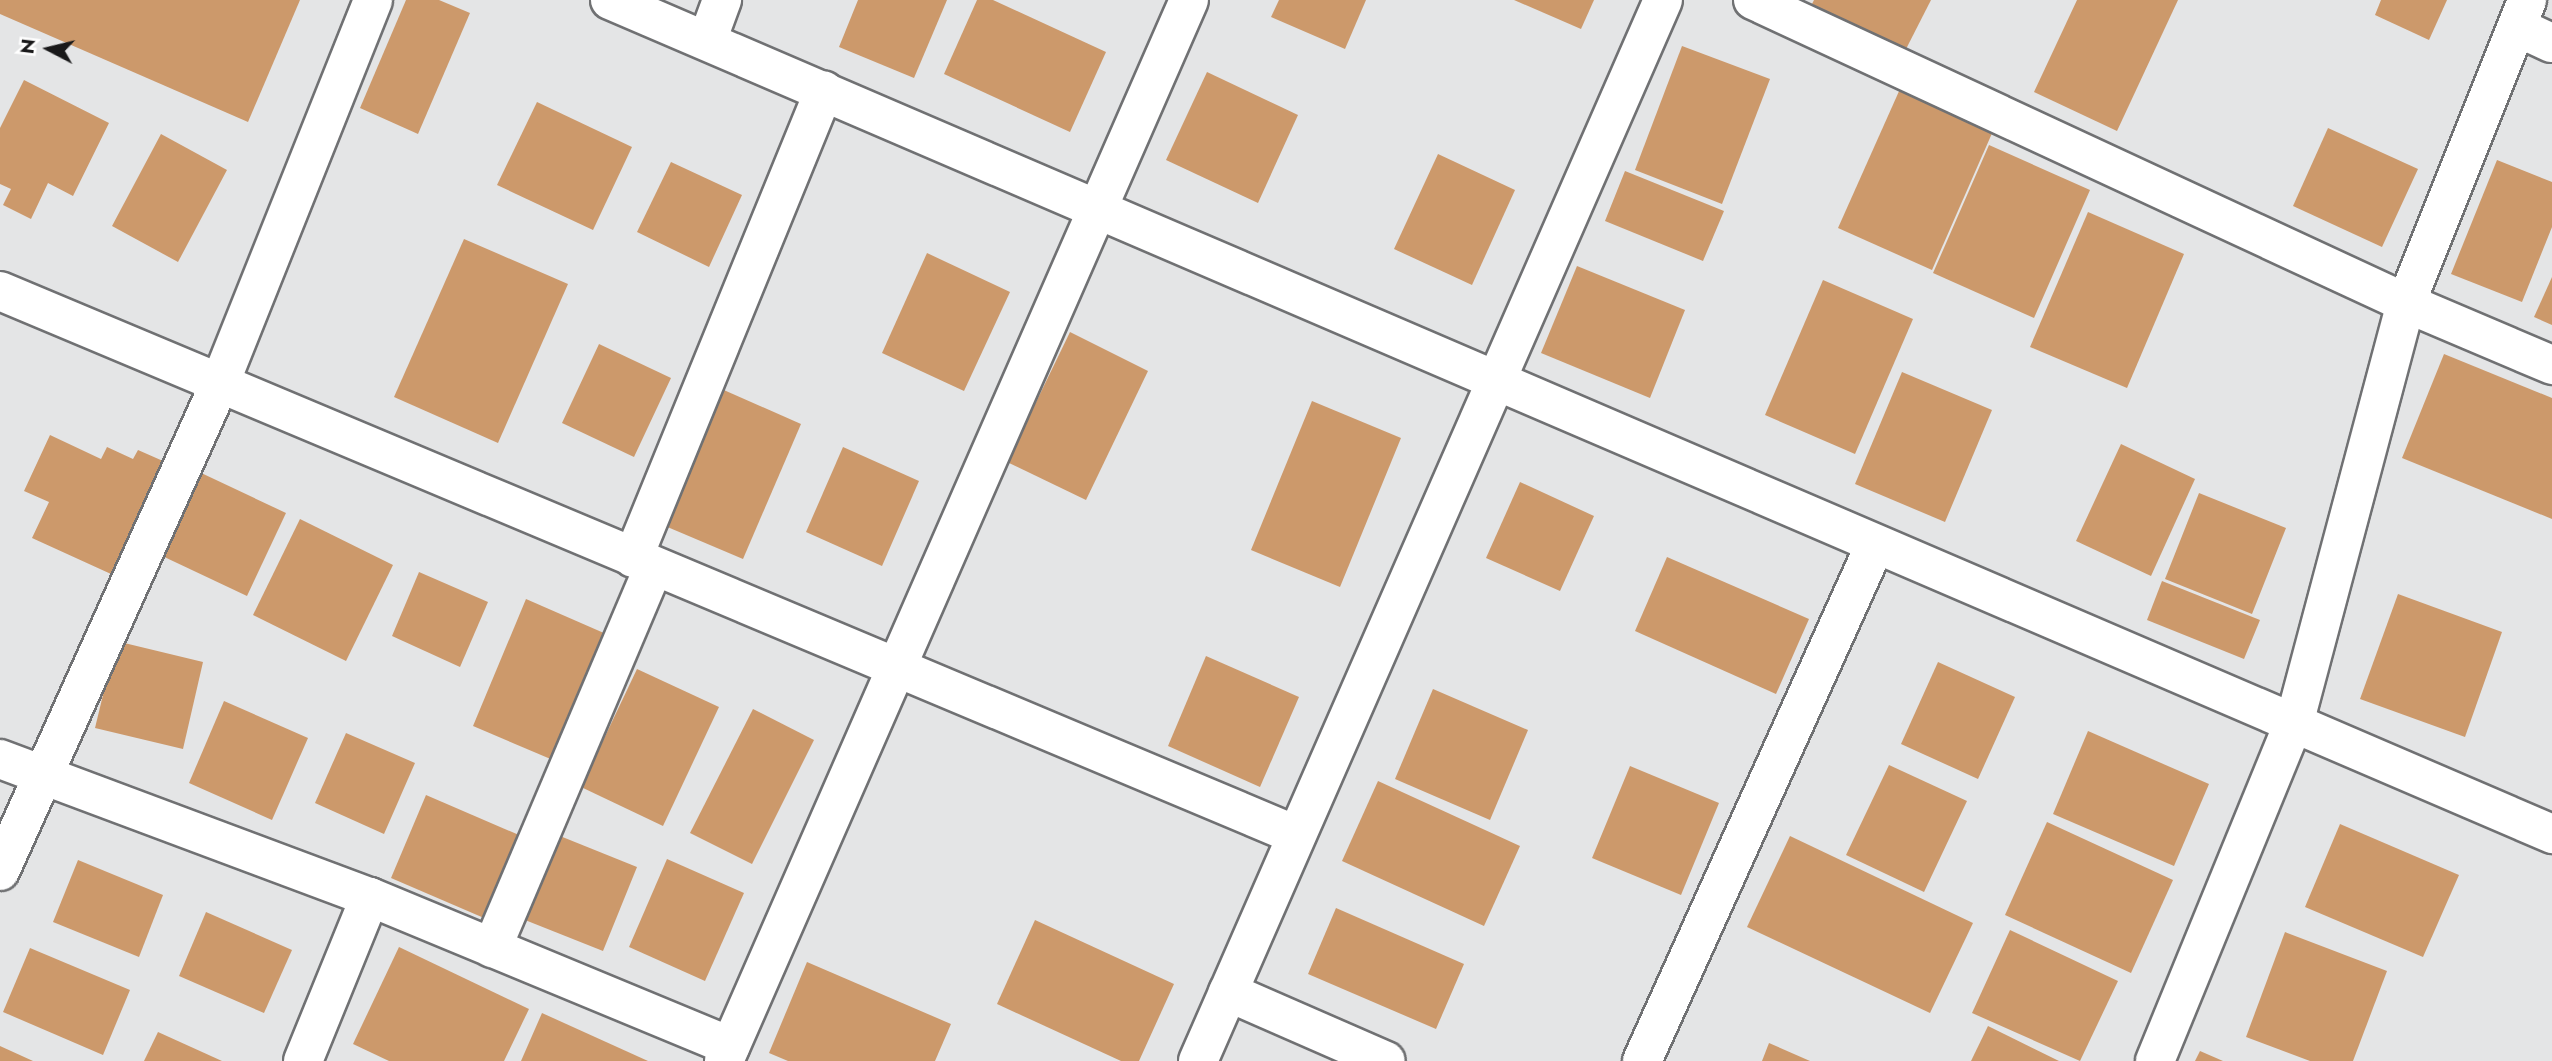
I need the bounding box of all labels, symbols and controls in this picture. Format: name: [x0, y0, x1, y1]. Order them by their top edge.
north arrow: [14, 14, 84, 84]
text: N: [13, 37, 42, 56]

